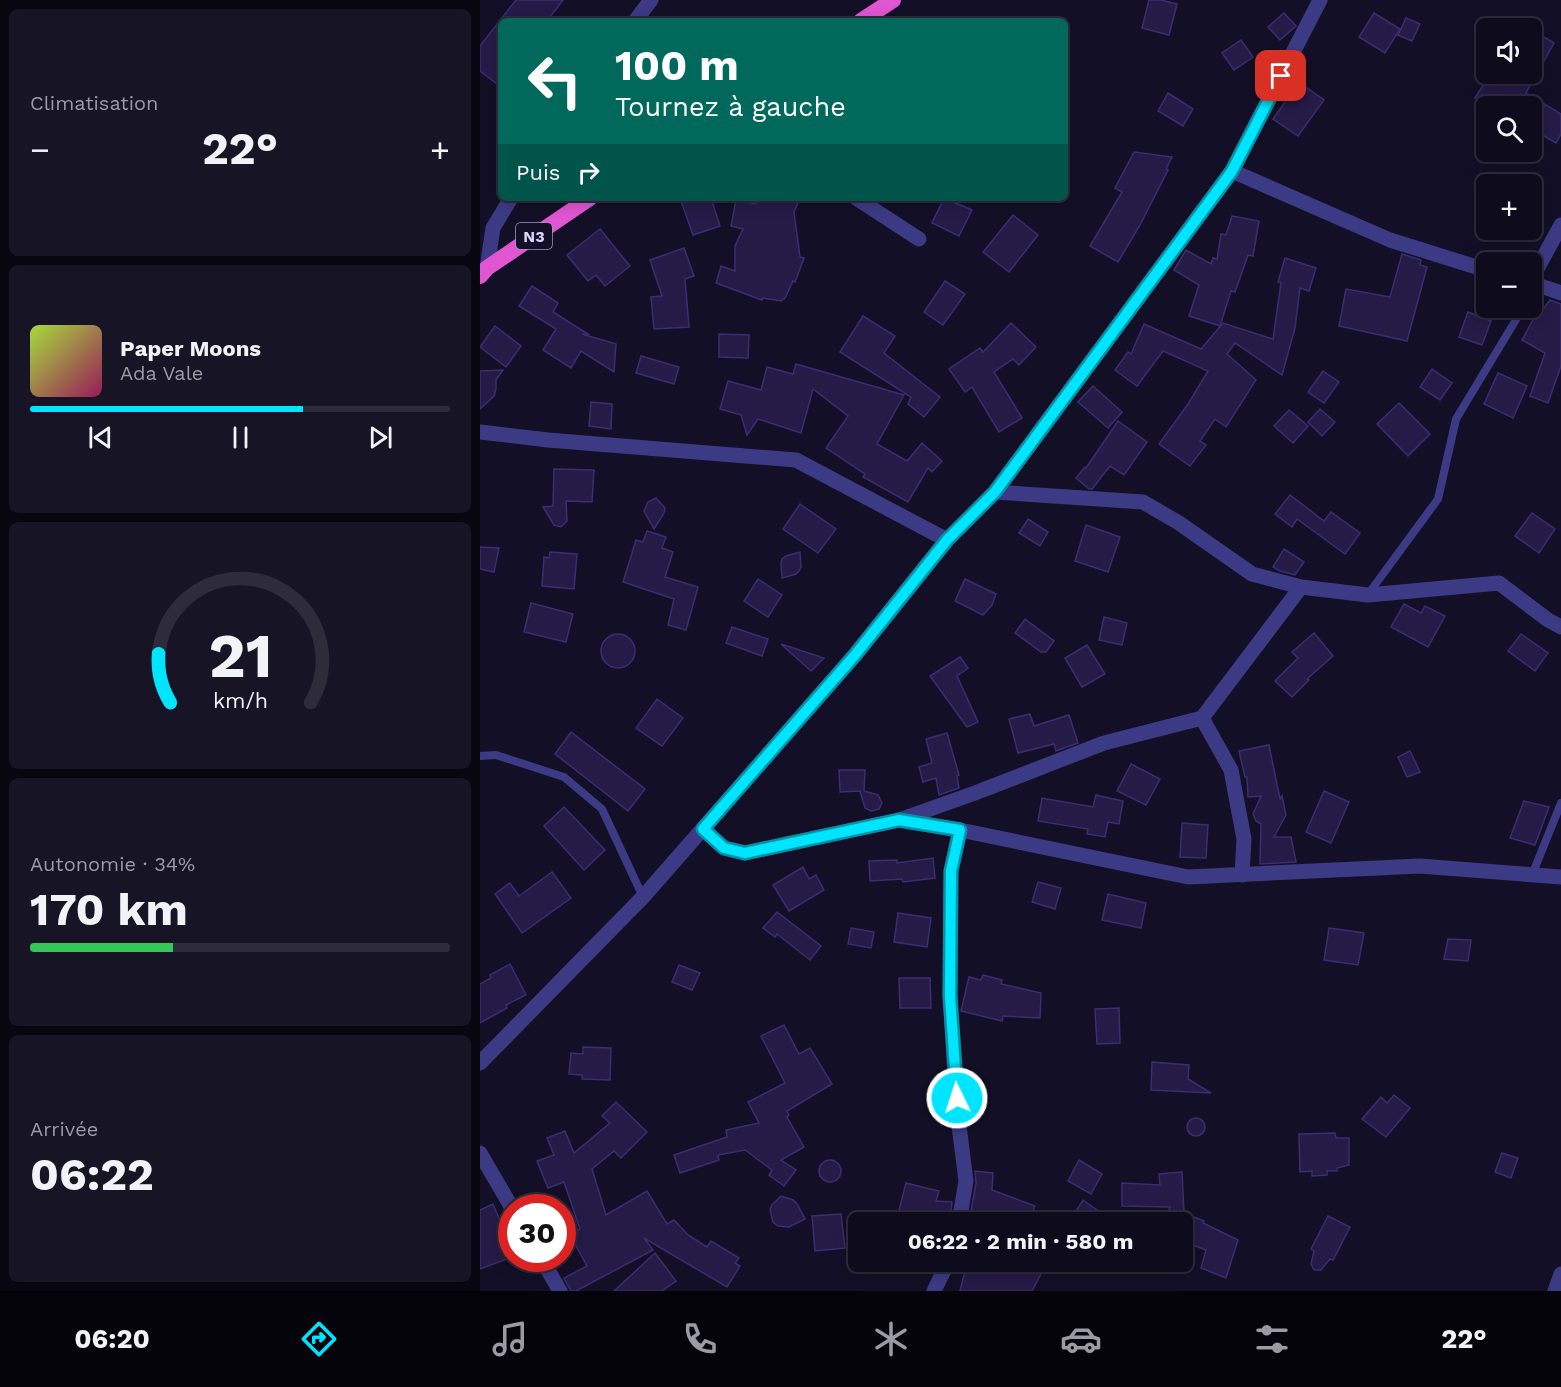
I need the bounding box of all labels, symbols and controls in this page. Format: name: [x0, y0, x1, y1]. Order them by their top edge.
map controls: [1476, 18, 1542, 318]
button: sound: [1476, 18, 1542, 84]
text: 100 m: [615, 41, 739, 90]
icon: left: [516, 42, 594, 120]
pin: [1255, 50, 1306, 101]
icon: arrive: [1264, 59, 1297, 92]
text: Climatisation: [30, 91, 158, 115]
text: Tournez à gauche: [615, 91, 846, 123]
button: search: [1476, 96, 1542, 162]
text: 22°: [202, 122, 278, 175]
text: −: [30, 130, 50, 169]
text: +: [430, 130, 450, 169]
icon: right: [572, 156, 605, 189]
text: Puis: [516, 160, 560, 185]
button: +: [1476, 174, 1542, 240]
road number: N3: [516, 223, 552, 249]
button: −: [1476, 252, 1542, 318]
text: Paper Moons: [120, 336, 261, 361]
text: Ada Vale: [120, 361, 203, 385]
icon: previous: [84, 421, 117, 454]
icon: pause: [224, 421, 257, 454]
icon: next: [364, 421, 397, 454]
text: 21: [208, 619, 272, 692]
text: km/h: [212, 688, 268, 713]
text: Autonomie · 34%: [30, 852, 195, 876]
text: 170 km: [30, 883, 188, 936]
position arrow: [925, 1066, 989, 1130]
text: Arrivée: [30, 1117, 98, 1141]
text: 06:22: [30, 1148, 154, 1201]
speed limit sign: 30: [498, 1194, 576, 1272]
text: 06:22 · 2 min · 580 m: [908, 1229, 1133, 1254]
icon: directions: [298, 1318, 340, 1360]
icon: music: [489, 1318, 531, 1360]
icon: phone: [679, 1318, 721, 1360]
icon: climate: [870, 1318, 912, 1360]
icon: car: [1060, 1318, 1102, 1360]
icon: filters: [1251, 1318, 1293, 1360]
text: 06:20: [74, 1323, 150, 1355]
text: 22°: [1441, 1323, 1487, 1355]

